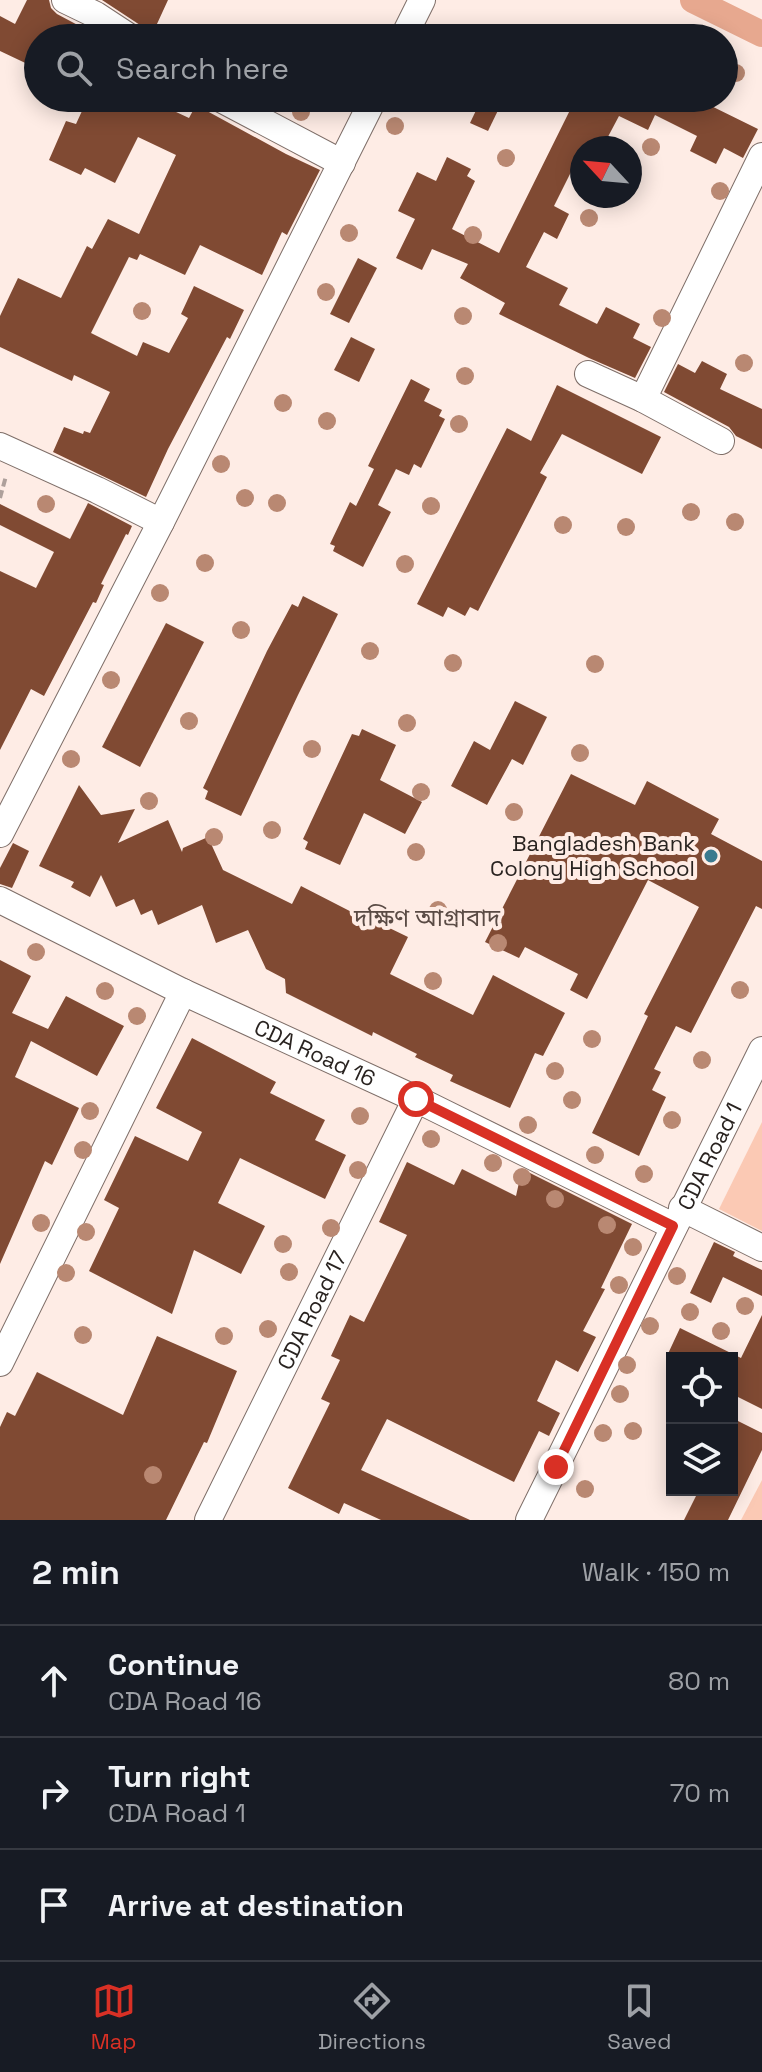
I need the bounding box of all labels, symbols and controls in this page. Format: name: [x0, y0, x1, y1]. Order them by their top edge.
search box: [24, 24, 738, 112]
icon: search: [52, 46, 96, 90]
text: Search here: [116, 49, 289, 88]
north arrow: [570, 136, 642, 208]
place label: Bangladesh Bank Colony High School: [490, 829, 695, 882]
marker: Bangladesh Bank Colony High School: [702, 847, 720, 865]
district label: দক্ষিণ আগ্রাবাদ: [353, 902, 501, 933]
street label: CDA Road 16: [250, 1013, 380, 1092]
route start: [398, 1081, 434, 1117]
street label: CDA Road 1: [671, 1098, 748, 1215]
street label: CDA Road 17: [271, 1246, 353, 1374]
map controls: [666, 1352, 738, 1496]
button: locate: [666, 1352, 738, 1424]
button: layers: [666, 1424, 738, 1496]
route end: [538, 1449, 574, 1485]
text: 2 min: [32, 1551, 120, 1594]
text: Walk · 150 m: [582, 1555, 730, 1589]
text: Continue: [108, 1645, 239, 1684]
icon: ahead: [32, 1659, 76, 1703]
text: 80 m: [668, 1664, 730, 1698]
text: CDA Road 16: [108, 1684, 262, 1718]
text: Turn right: [108, 1757, 251, 1796]
icon: right: [32, 1771, 76, 1815]
text: 70 m: [670, 1776, 730, 1810]
text: CDA Road 1: [108, 1796, 246, 1830]
icon: arrive: [32, 1883, 76, 1927]
text: Arrive at destination: [108, 1886, 404, 1925]
tab: Map: [91, 1979, 137, 2055]
tab: Directions: [318, 1979, 426, 2055]
tab: Saved: [607, 1979, 671, 2055]

